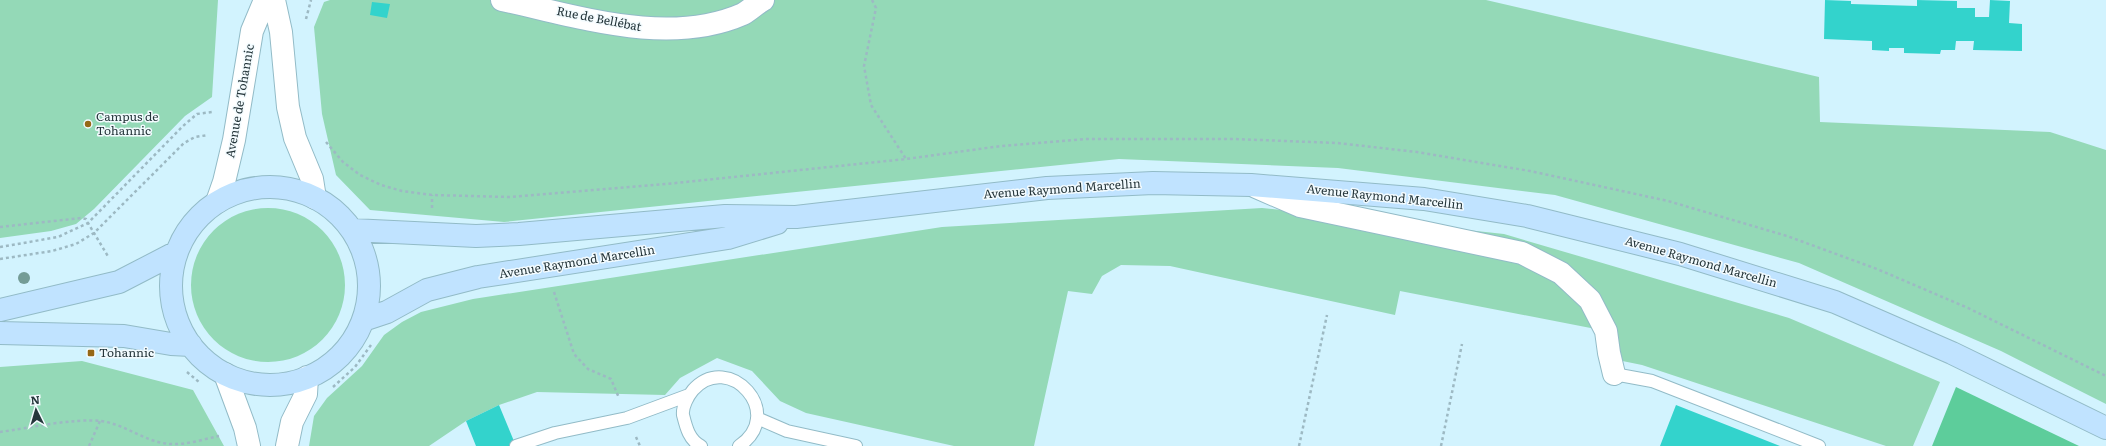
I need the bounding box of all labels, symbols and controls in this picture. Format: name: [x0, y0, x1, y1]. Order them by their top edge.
street label: Rue de Bellébat: [555, 1, 643, 35]
street label: Avenue de Tohannic: [220, 42, 258, 159]
place label: Campus de Tohannic: [96, 107, 158, 139]
marker: Campus de Tohannic: [83, 119, 93, 129]
street label: Avenue Raymond Marcellin: [983, 174, 1141, 202]
street label: Avenue Raymond Marcellin: [1306, 179, 1464, 213]
street label: Avenue Raymond Marcellin: [1623, 231, 1780, 291]
street label: Avenue Raymond Marcellin: [498, 240, 656, 282]
place label: Tohannic: [99, 343, 154, 361]
marker: Tohannic: [86, 348, 96, 358]
north arrow: [16, 390, 56, 430]
text: N: [30, 391, 40, 407]

